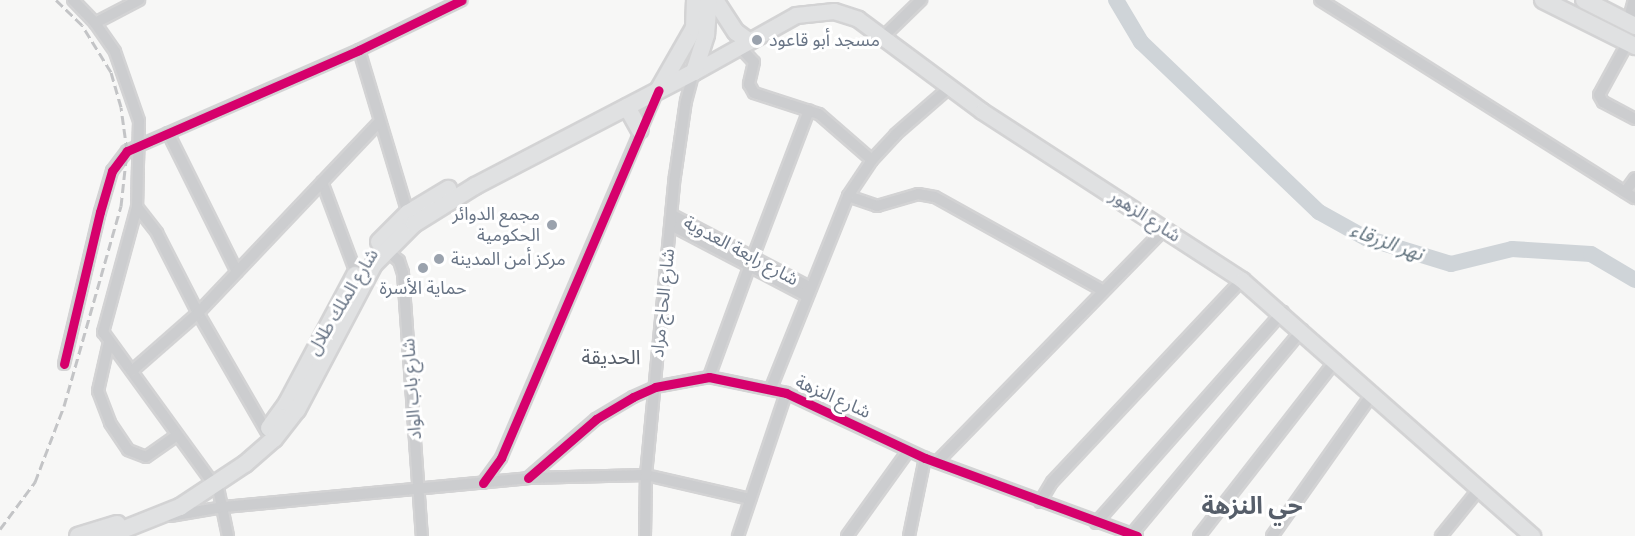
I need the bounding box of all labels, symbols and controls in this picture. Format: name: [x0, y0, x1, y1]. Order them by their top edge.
place label: مسجد أبو قاعود: [769, 29, 880, 51]
marker: مسجد أبو قاعود: [750, 33, 764, 47]
street label: شارع الزهور: [1106, 185, 1184, 247]
place label: مجمع الدوائر الحكومية: [452, 204, 540, 246]
street label: شارع رابعة العدوية: [680, 212, 802, 290]
water label: نهر الزرقاء: [1347, 217, 1427, 265]
marker: مجمع الدوائر الحكومية: [545, 218, 559, 232]
street label: شارع الملك طلال: [303, 245, 383, 359]
street label: شارع الحاج مراد: [647, 247, 679, 359]
place label: مركز أمن المدينة: [451, 248, 566, 270]
marker: مركز أمن المدينة: [432, 252, 446, 266]
marker: حماية الأسرة: [416, 261, 430, 275]
place label: حماية الأسرة: [379, 277, 467, 299]
street label: شارع باب الواد: [398, 338, 426, 440]
district label: الحديقة: [582, 344, 640, 368]
street label: شارع النزهة: [792, 371, 874, 423]
district label: حي النزهة: [1201, 492, 1303, 520]

